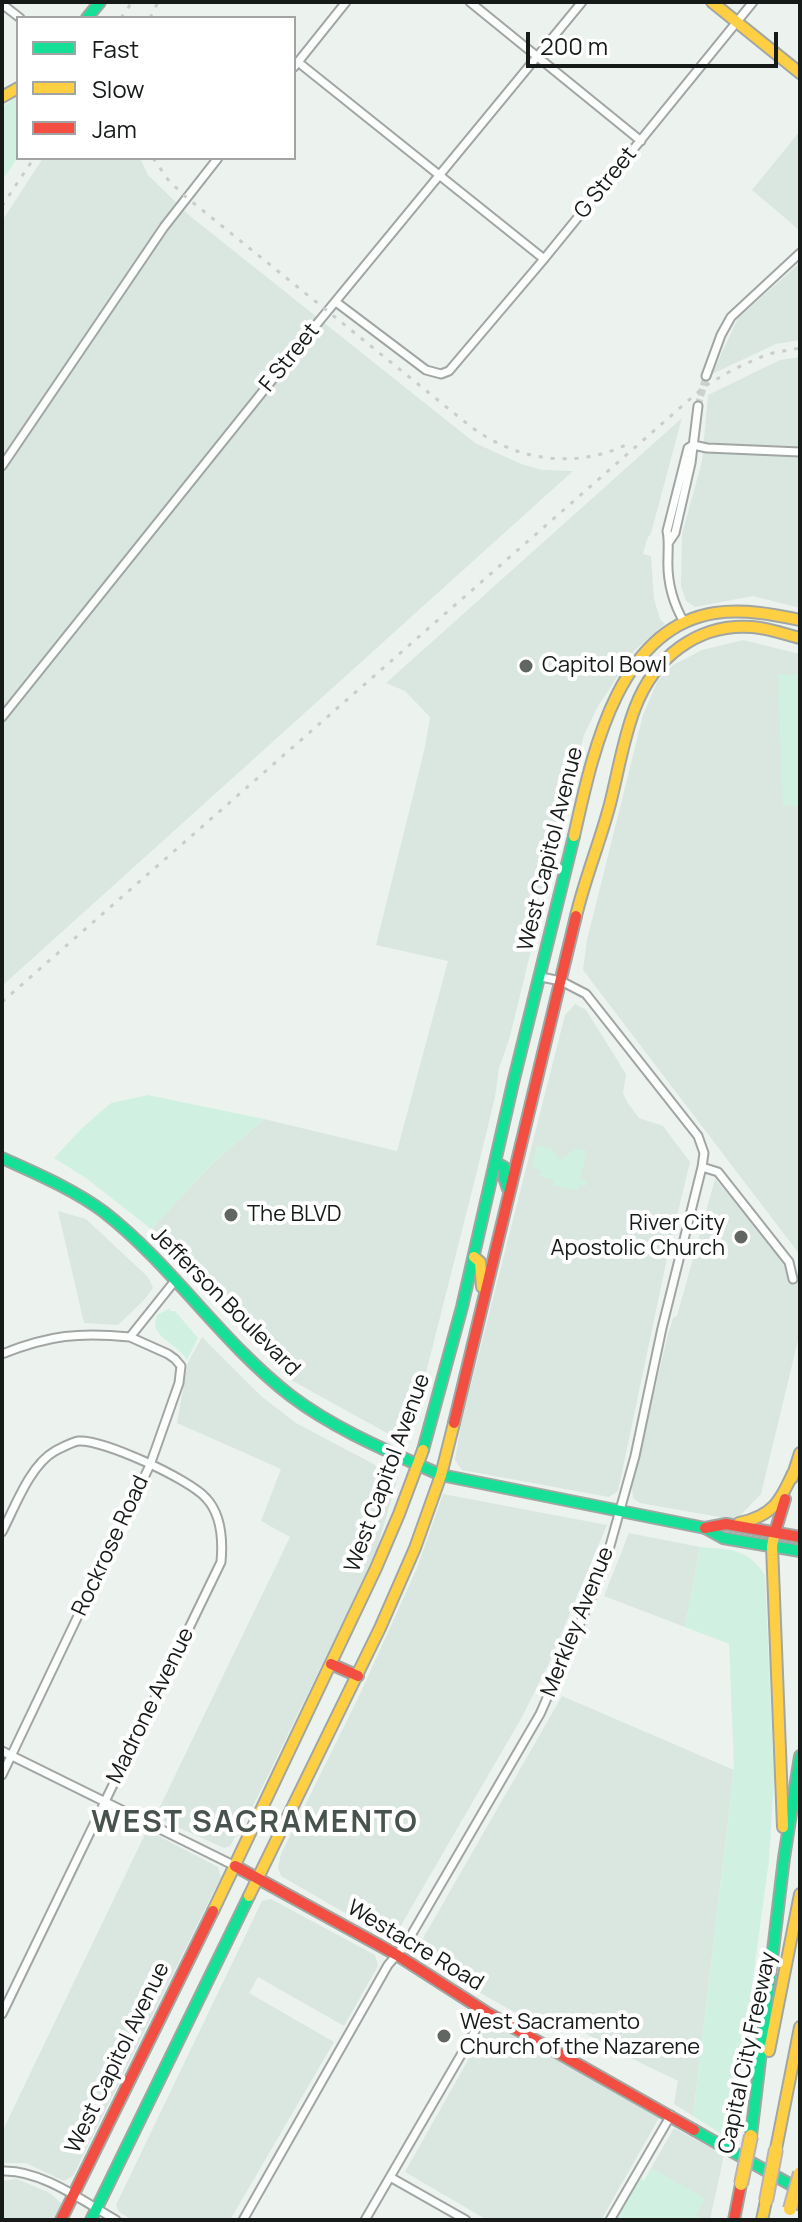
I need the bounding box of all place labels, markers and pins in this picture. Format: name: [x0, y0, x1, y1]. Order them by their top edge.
place label: Capitol Bowl: [542, 653, 667, 679]
marker: Capitol Bowl: [517, 657, 535, 675]
place label: The BLVD: [247, 1202, 341, 1228]
marker: The BLVD: [222, 1206, 240, 1224]
place label: River City Apostolic Church: [551, 1211, 725, 1262]
marker: River City Apostolic Church: [732, 1228, 750, 1246]
place label: West Sacramento Church of the Nazarene: [460, 2010, 700, 2062]
marker: West Sacramento Church of the Nazarene: [435, 2027, 453, 2045]

